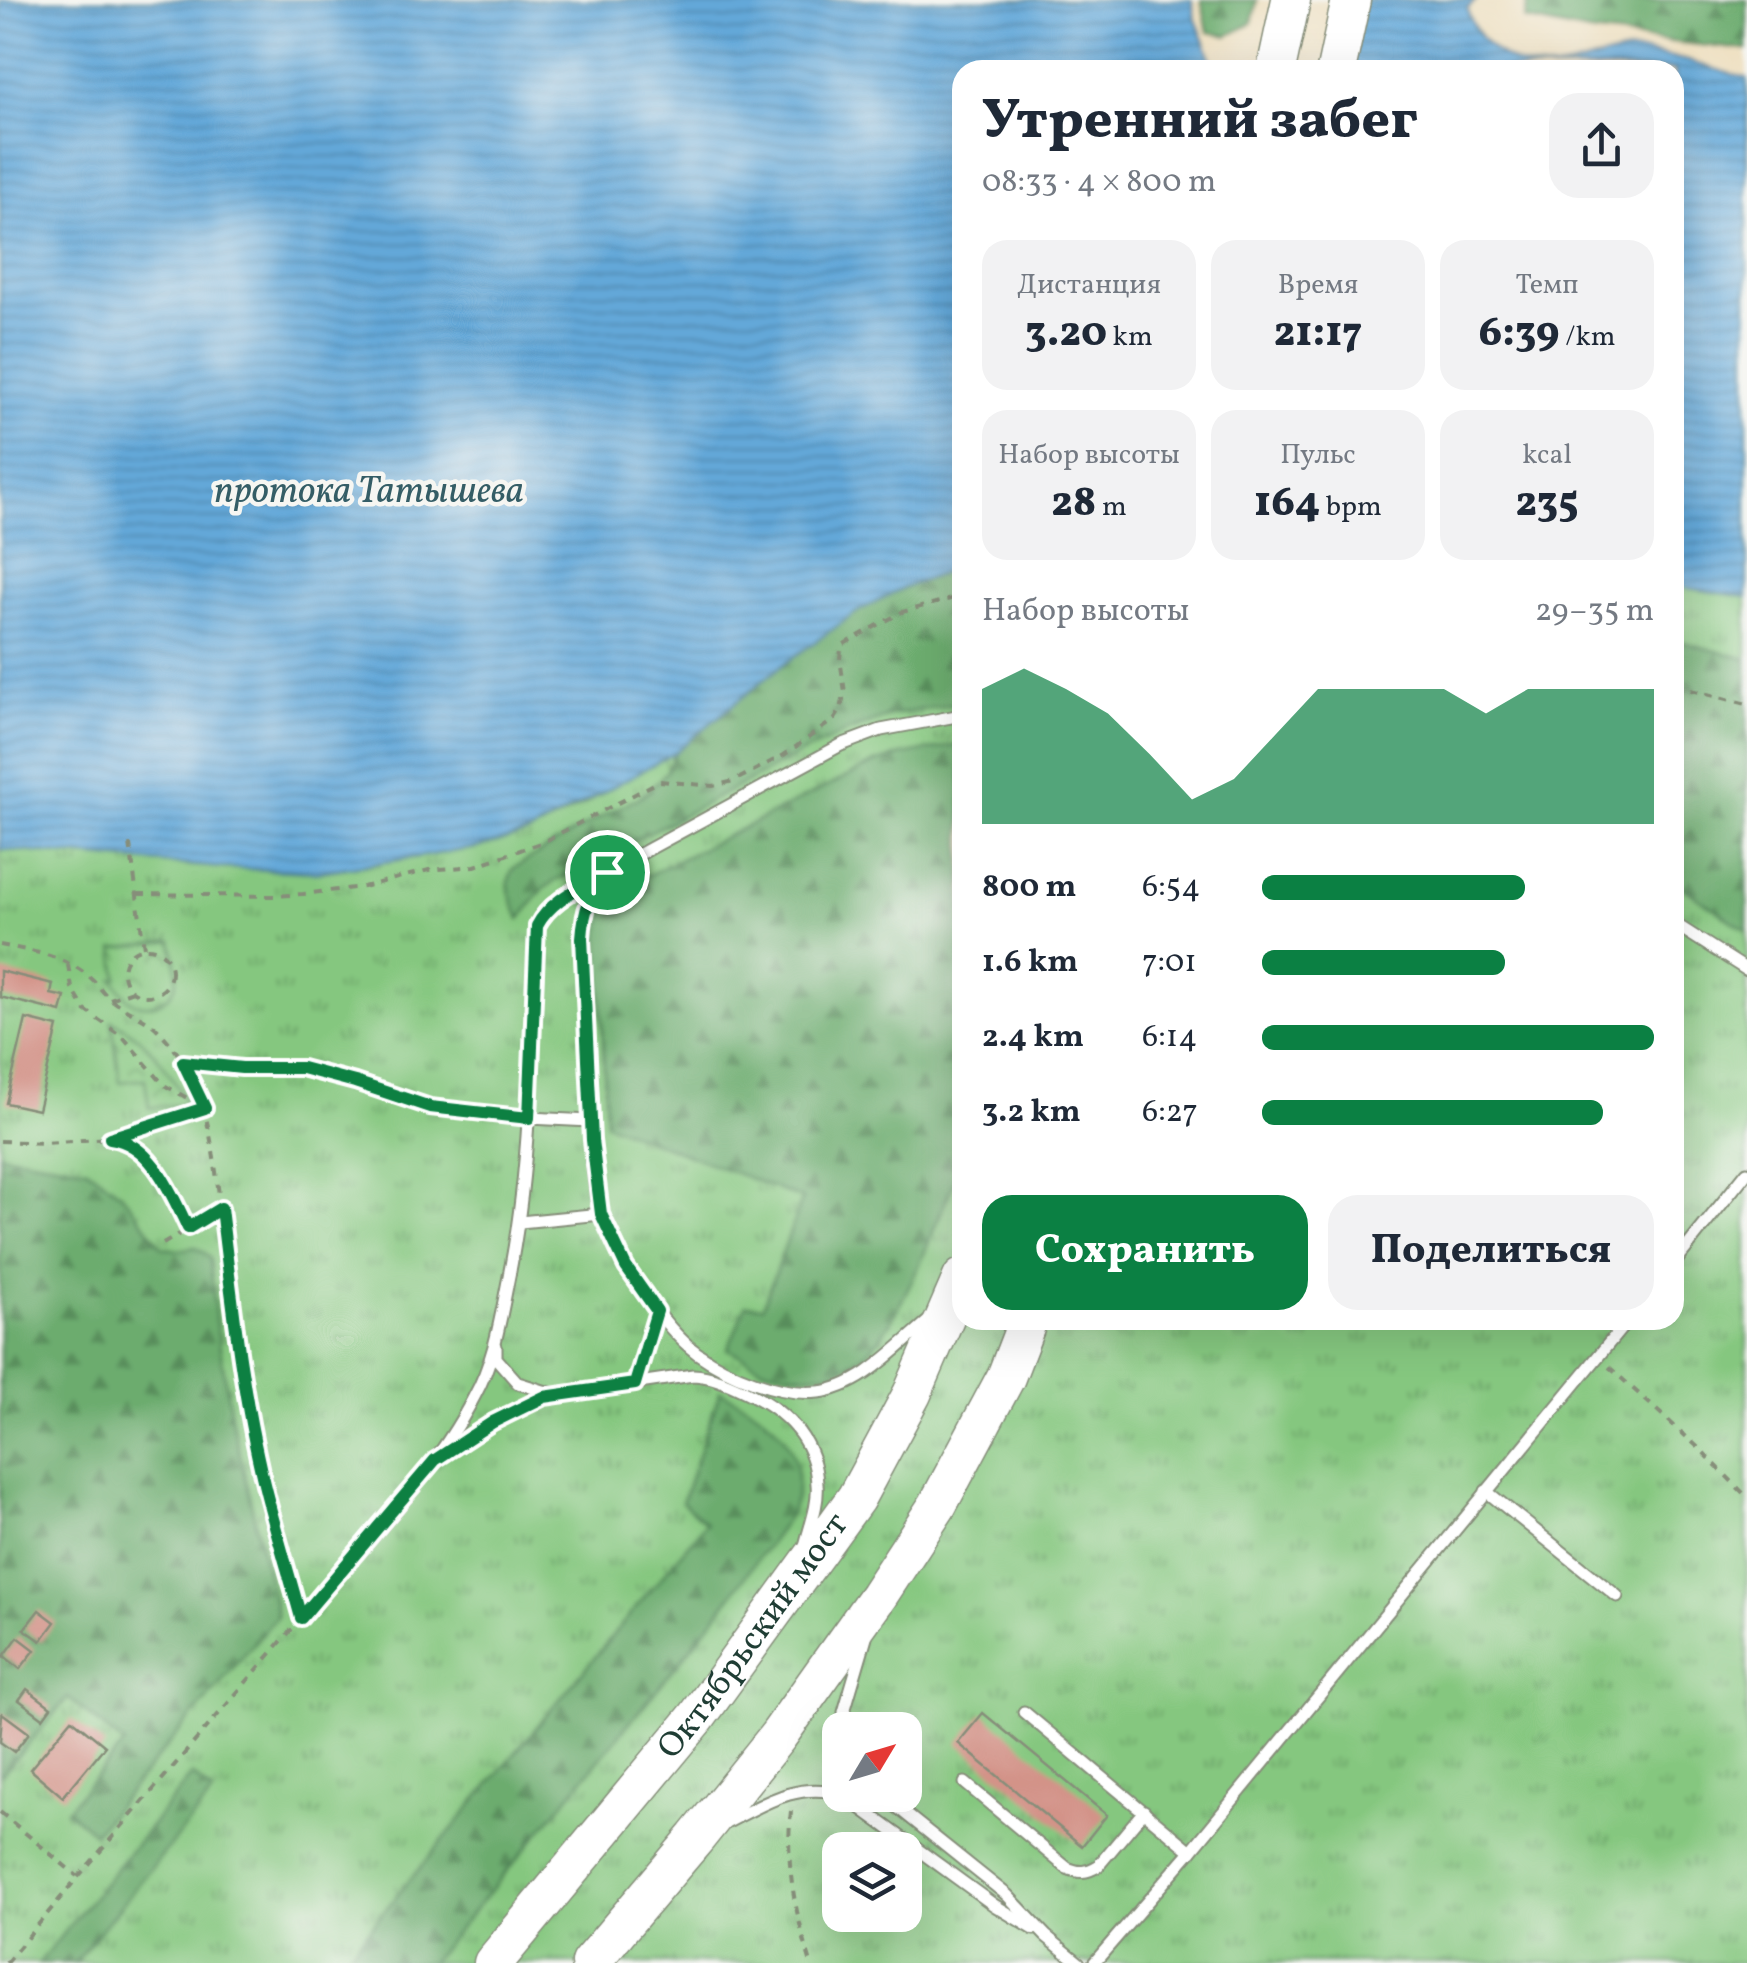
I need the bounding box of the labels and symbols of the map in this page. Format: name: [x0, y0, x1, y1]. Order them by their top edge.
water label: протока Татышева: [214, 466, 524, 519]
pin: [565, 830, 650, 915]
street label: Октябрьский мост: [647, 1503, 861, 1770]
north arrow: [822, 1712, 922, 1812]

